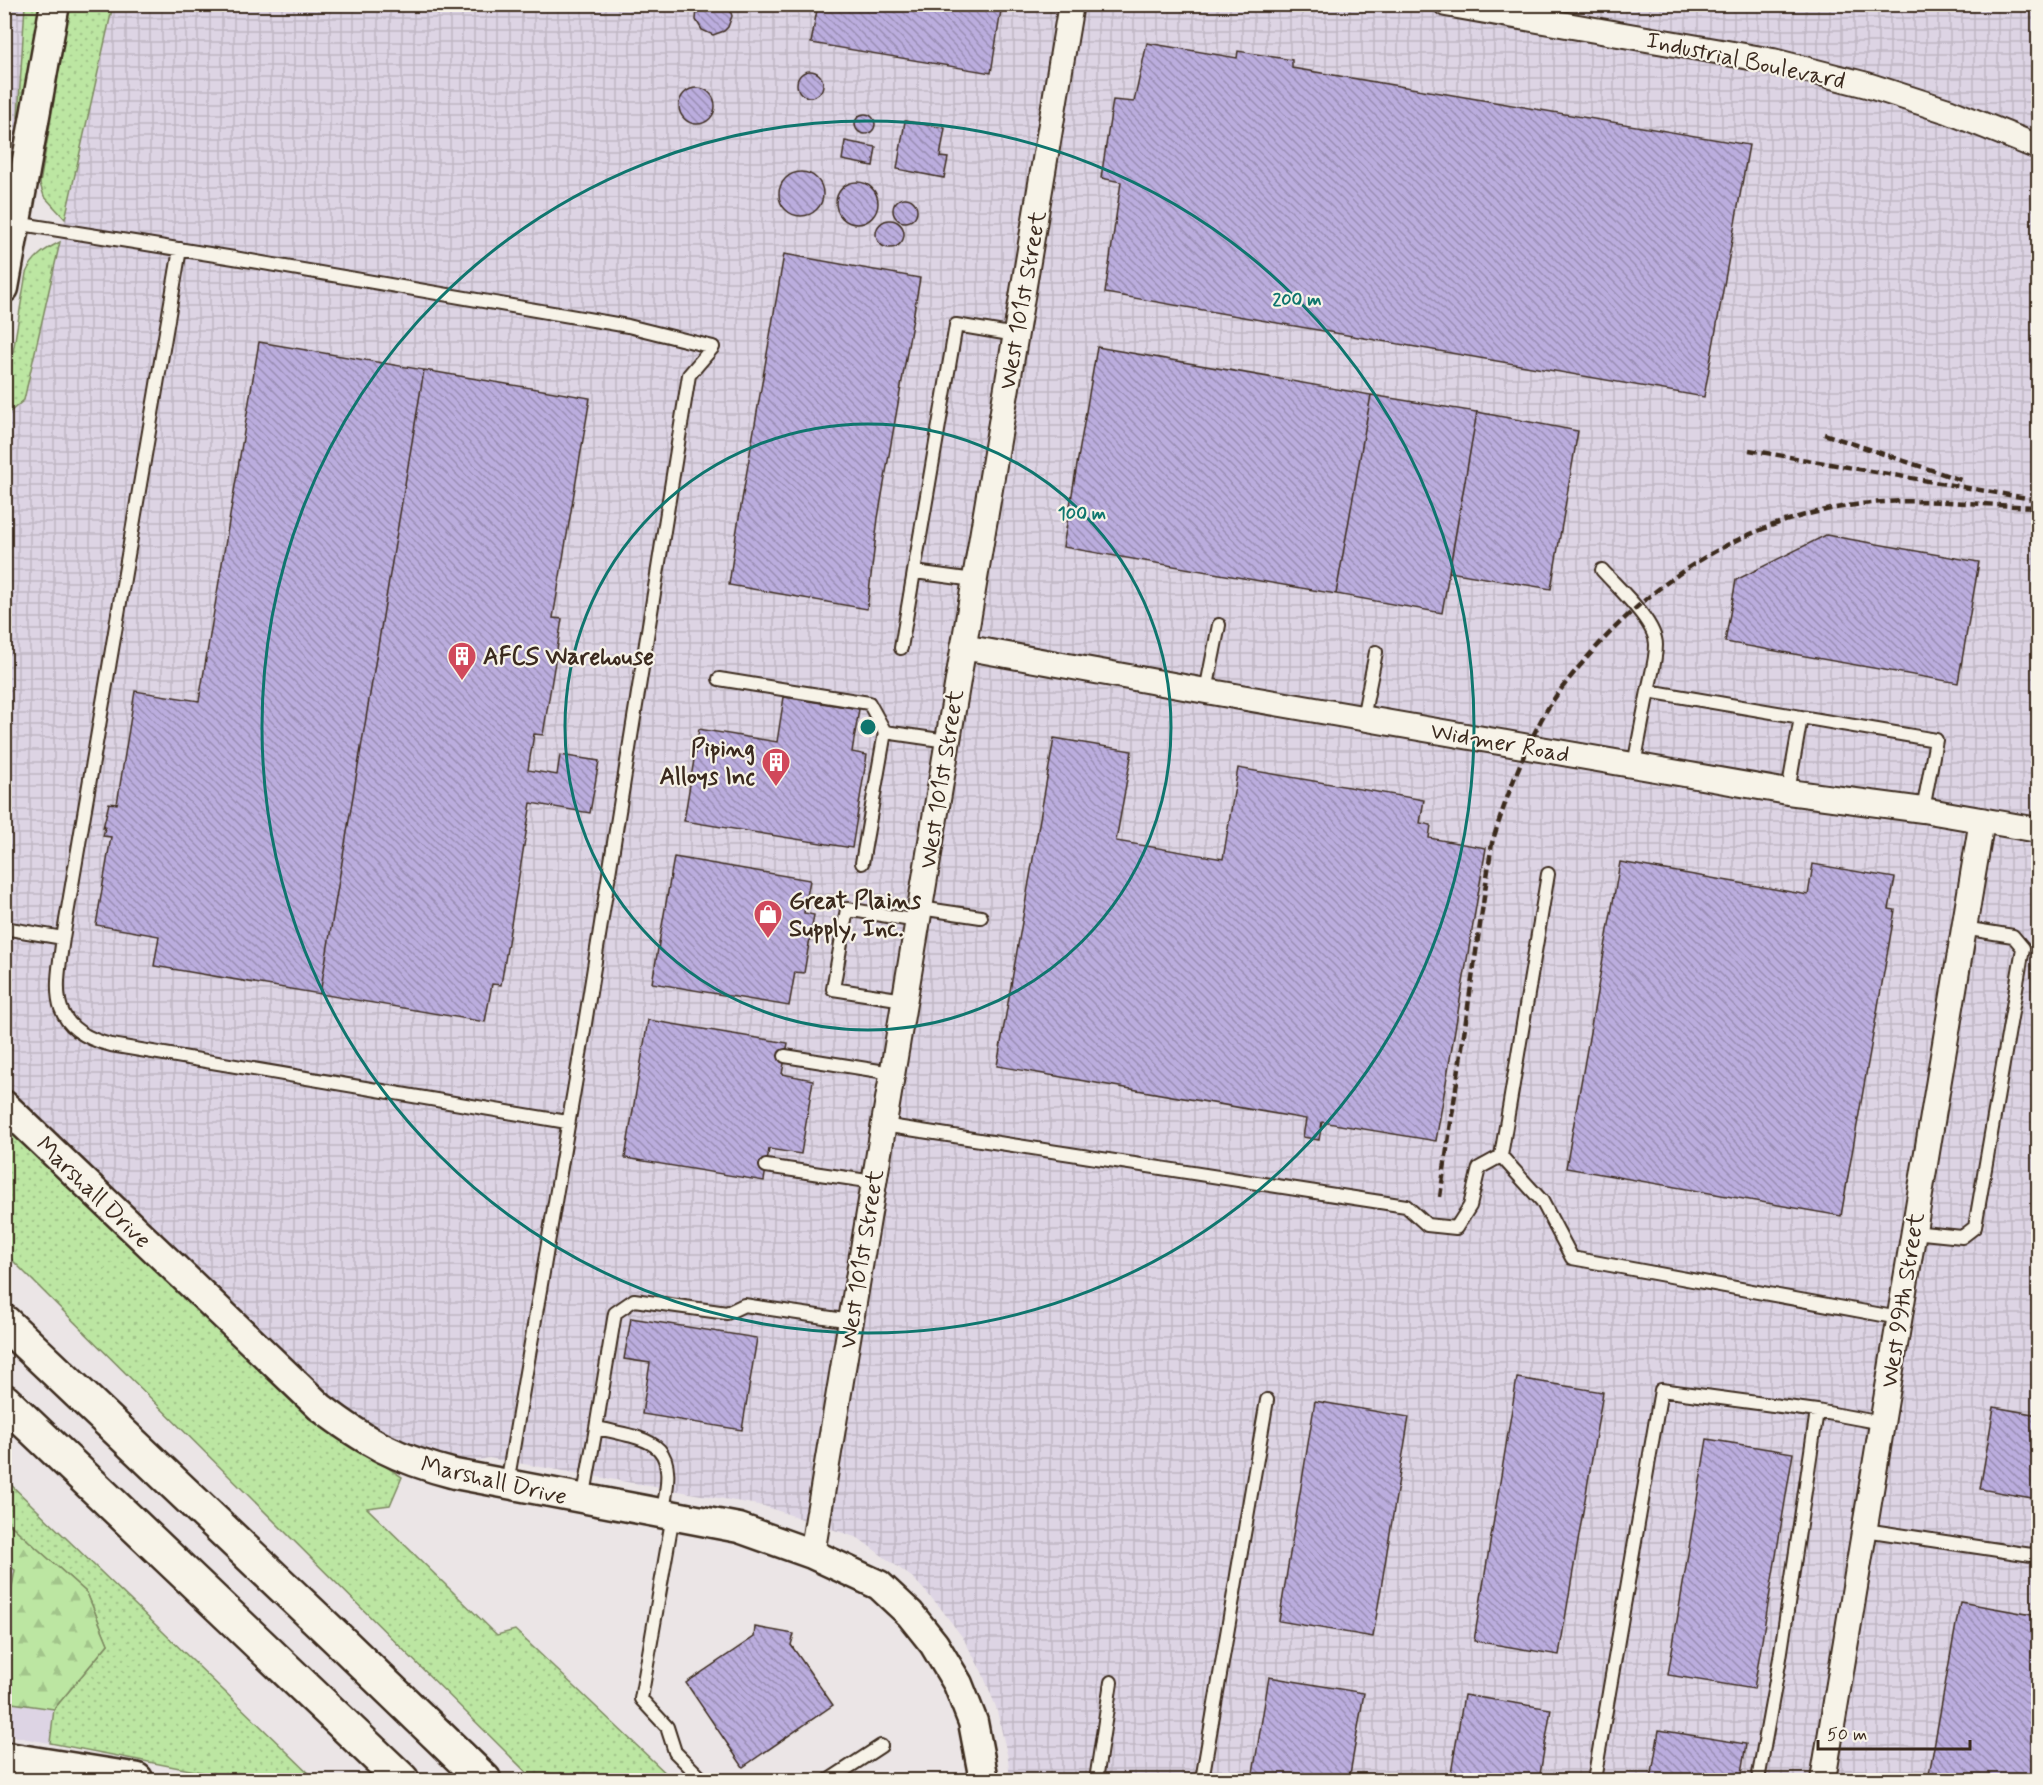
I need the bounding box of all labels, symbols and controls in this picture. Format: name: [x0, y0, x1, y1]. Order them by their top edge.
street label: Industrial Boulevard: [1643, 25, 1848, 98]
street label: West 101st Street: [992, 208, 1054, 392]
text: 200 m: [1272, 288, 1322, 312]
text: 100 m: [1058, 502, 1106, 526]
building icon: AFCS Warehouse: [446, 640, 478, 682]
place label: AFCS Warehouse: [483, 642, 654, 673]
street label: West 101st Street: [913, 687, 972, 871]
street label: Widmer Road: [1428, 716, 1572, 771]
centre of rings: [858, 717, 878, 737]
place label: Piping Alloys Inc: [659, 734, 756, 793]
building icon: Piping Alloys Inc: [760, 746, 792, 788]
place label: Great Plains Supply, Inc.: [789, 886, 922, 945]
shop icon: Great Plains Supply, Inc.: [752, 898, 784, 940]
street label: Marshall Drive: [29, 1130, 157, 1256]
street label: West 101st Street: [833, 1167, 892, 1351]
street label: West 99th Street: [1874, 1210, 1933, 1390]
street label: Marshall Drive: [418, 1450, 570, 1513]
scale bar: [1818, 1713, 1970, 1751]
text: 50 m: [1827, 1723, 1867, 1747]

